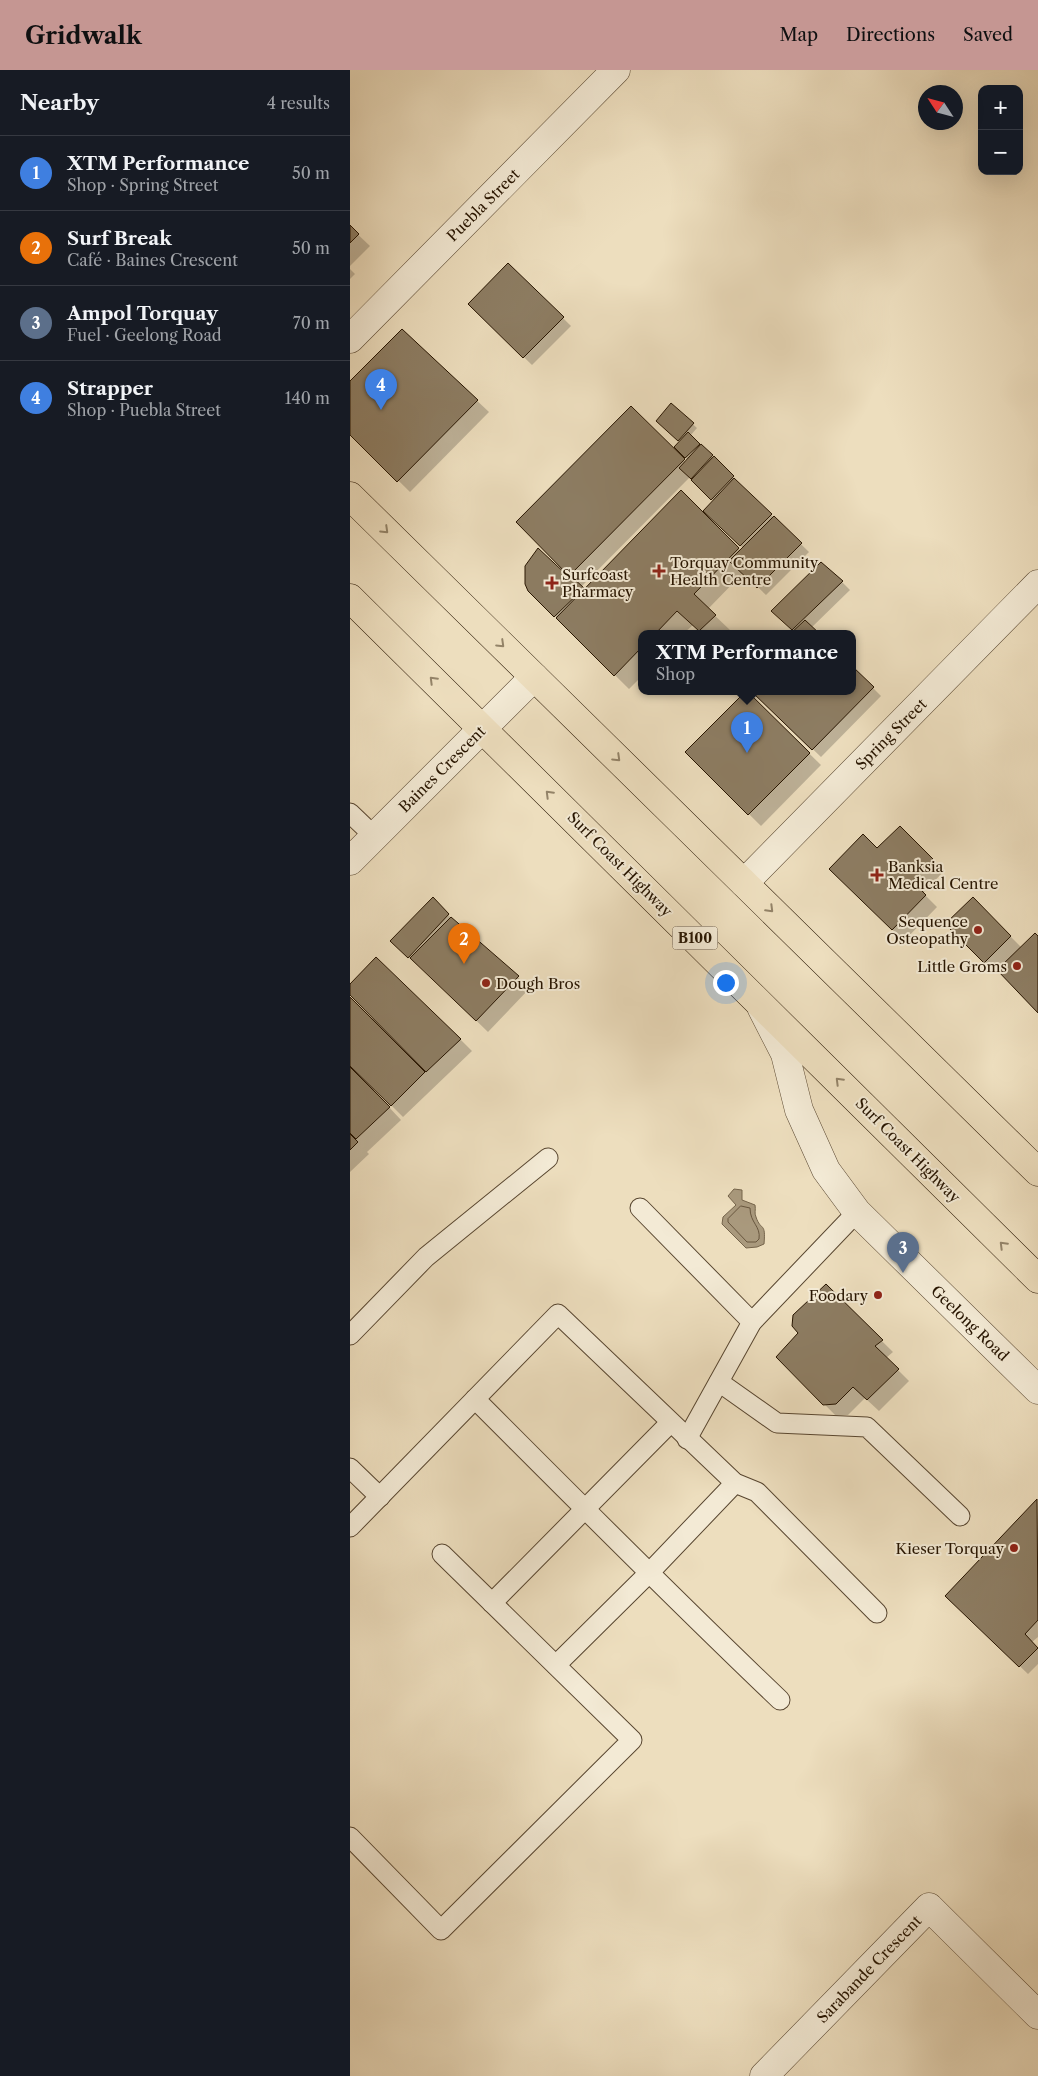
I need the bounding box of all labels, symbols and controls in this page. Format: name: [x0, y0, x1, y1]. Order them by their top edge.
text: Gridwalk: [25, 21, 142, 50]
text: Map: [779, 24, 818, 46]
text: Directions: [846, 24, 935, 46]
text: Saved: [963, 24, 1013, 46]
north arrow: [918, 85, 963, 130]
map controls: [978, 85, 1023, 175]
button: +: [978, 85, 1023, 130]
text: Nearby: [20, 90, 99, 115]
text: 4 results: [267, 93, 330, 113]
button: −: [978, 130, 1023, 175]
text: XTM Performance: [67, 152, 249, 175]
text: 1: [32, 163, 40, 183]
text: 50 m: [292, 163, 330, 183]
street label: Puebla Street: [443, 164, 524, 245]
text: Shop · Spring Street: [67, 175, 218, 195]
text: Surf Break: [67, 227, 172, 250]
text: 2: [31, 238, 41, 258]
text: 50 m: [292, 238, 330, 258]
text: Café · Baines Crescent: [67, 250, 238, 270]
text: Ampol Torquay: [67, 302, 218, 325]
text: 3: [31, 313, 41, 333]
text: 70 m: [293, 313, 330, 333]
text: Fuel · Geelong Road: [67, 325, 222, 345]
pin: 4: [365, 369, 397, 410]
text: Strapper: [67, 377, 153, 400]
text: 4: [31, 388, 41, 408]
text: 140 m: [285, 388, 330, 408]
text: Shop · Puebla Street: [67, 400, 221, 420]
one-way arrow: [379, 525, 388, 534]
place label: Torquay Community Health Centre: [670, 553, 819, 589]
marker: Torquay Community Health Centre: [652, 564, 666, 578]
place label: Surfcoast Pharmacy: [562, 565, 634, 601]
marker: Surfcoast Pharmacy: [546, 577, 558, 589]
popup: [638, 630, 856, 695]
one-way arrow: [495, 638, 504, 647]
text: XTM Performance: [656, 641, 838, 664]
text: Shop: [656, 664, 695, 684]
one-way arrow: [430, 677, 439, 686]
street label: Spring Street: [851, 694, 931, 774]
pin: 1: [731, 712, 763, 753]
street label: Baines Crescent: [395, 721, 490, 816]
one-way arrow: [611, 752, 620, 761]
one-way arrow: [546, 791, 555, 800]
street label: Surf Coast Highway: [564, 808, 677, 921]
place label: Banksia Medical Centre: [888, 857, 998, 893]
marker: Banksia Medical Centre: [870, 868, 884, 882]
one-way arrow: [764, 903, 773, 912]
place label: Sequence Osteopathy: [886, 912, 969, 948]
pin: 2: [448, 923, 480, 964]
marker: Sequence Osteopathy: [972, 924, 984, 936]
road number: B100: [672, 926, 718, 950]
place label: Little Groms: [917, 957, 1007, 976]
marker: Little Groms: [1011, 960, 1023, 972]
your location: [713, 970, 739, 996]
place label: Dough Bros: [496, 974, 580, 993]
marker: Dough Bros: [480, 977, 492, 989]
one-way arrow: [835, 1078, 844, 1087]
street label: Surf Coast Highway: [852, 1094, 965, 1207]
pin: 3: [887, 1232, 919, 1273]
one-way arrow: [1000, 1242, 1009, 1251]
street label: Geelong Road: [927, 1281, 1013, 1365]
place label: Foodary: [809, 1286, 869, 1305]
marker: Foodary: [872, 1289, 884, 1301]
place label: Kieser Torquay: [896, 1539, 1005, 1558]
marker: Kieser Torquay: [1008, 1542, 1020, 1554]
street label: Sarabande Crescent: [813, 1911, 926, 2027]

